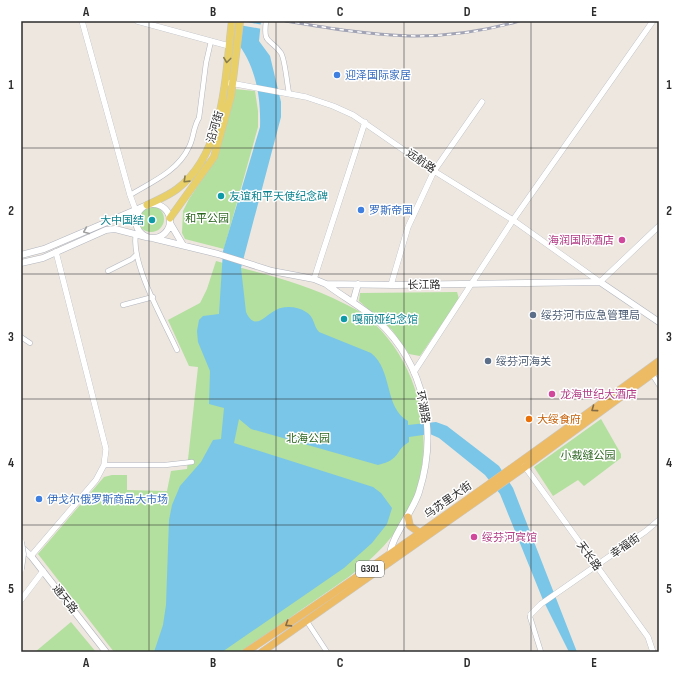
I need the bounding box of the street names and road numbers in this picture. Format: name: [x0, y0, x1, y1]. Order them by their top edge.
street label: 沿河街: [204, 109, 226, 145]
street label: 远航路: [404, 146, 438, 176]
street label: 长江路: [407, 278, 441, 292]
street label: 环湖路: [413, 390, 433, 424]
street label: 乌苏里大街: [422, 479, 474, 521]
street label: 幸福街: [608, 531, 642, 561]
street label: 天长路: [574, 539, 604, 573]
road number: G301: [356, 561, 384, 577]
street label: 通天路: [50, 582, 80, 616]

